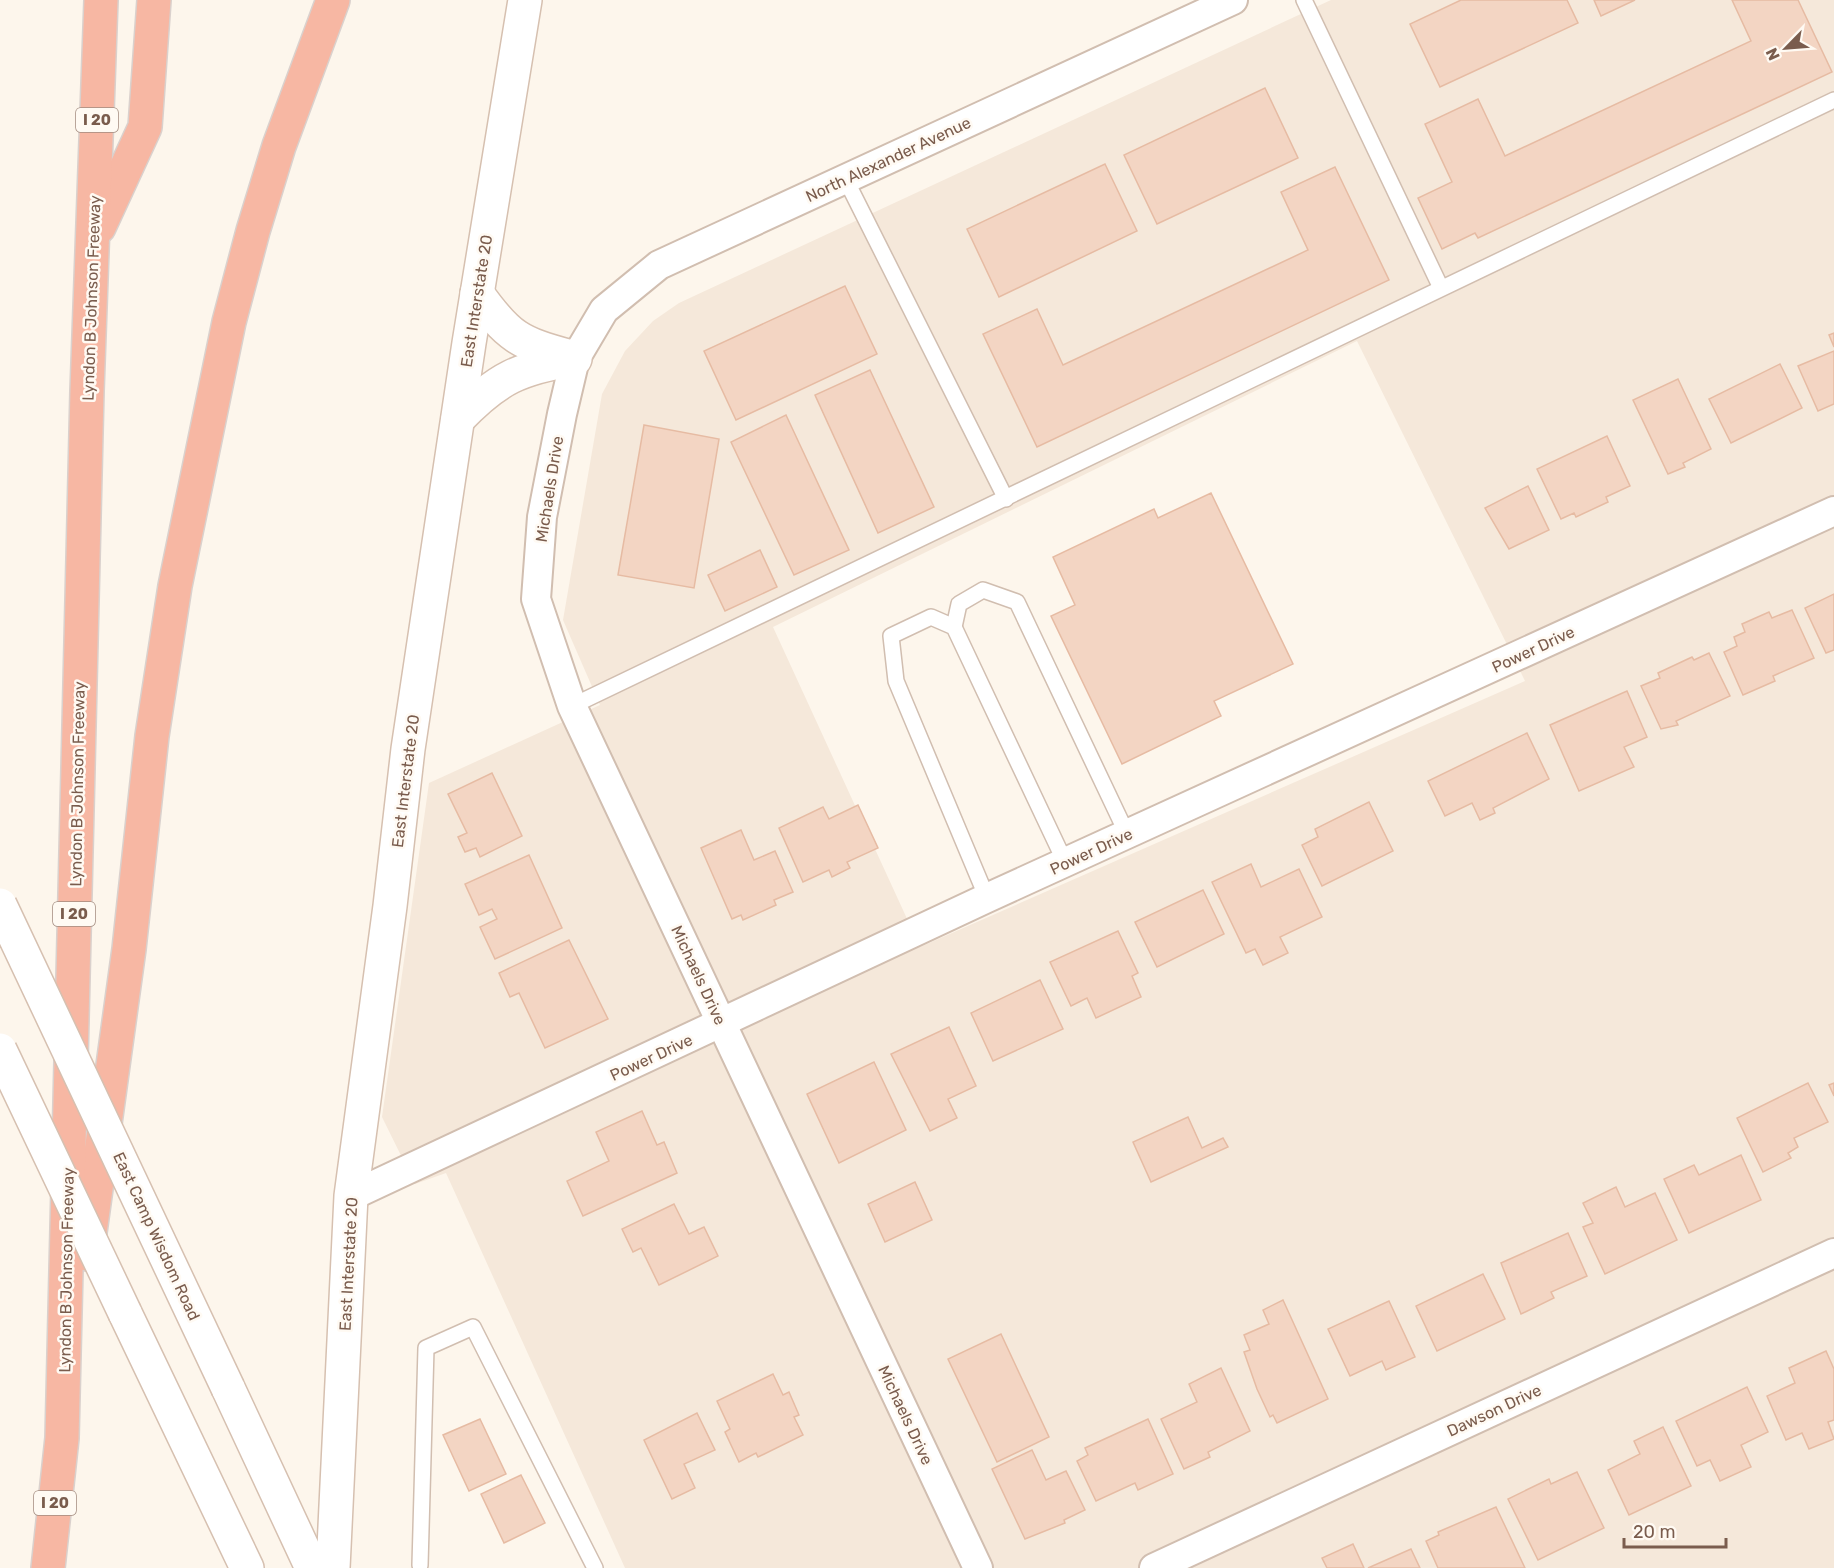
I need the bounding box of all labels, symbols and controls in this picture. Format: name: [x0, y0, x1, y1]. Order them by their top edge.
north arrow: [1756, 18, 1816, 78]
text: N: [1762, 45, 1784, 63]
road number: I 20: [76, 108, 118, 132]
street label: North Alexander Avenue: [803, 113, 974, 206]
street label: Lyndon B Johnson Freeway: [78, 195, 105, 401]
street label: East Interstate 20: [457, 233, 496, 369]
street label: Michaels Drive: [532, 435, 567, 544]
street label: Power Drive: [1489, 622, 1578, 677]
street label: Lyndon B Johnson Freeway: [66, 681, 89, 887]
street label: East Interstate 20: [388, 713, 423, 849]
street label: Power Drive: [1047, 824, 1136, 879]
road number: I 20: [53, 902, 95, 926]
street label: Michaels Drive: [667, 923, 730, 1028]
street label: Power Drive: [607, 1030, 696, 1085]
street label: East Camp Wisdom Road: [109, 1149, 204, 1323]
street label: Lyndon B Johnson Freeway: [55, 1167, 78, 1373]
street label: East Interstate 20: [336, 1197, 361, 1331]
street label: Michaels Drive: [874, 1363, 937, 1468]
street label: Dawson Drive: [1444, 1380, 1544, 1441]
road number: I 20: [34, 1491, 76, 1515]
scale bar: [1624, 1511, 1726, 1549]
text: 20 m: [1633, 1521, 1675, 1543]

